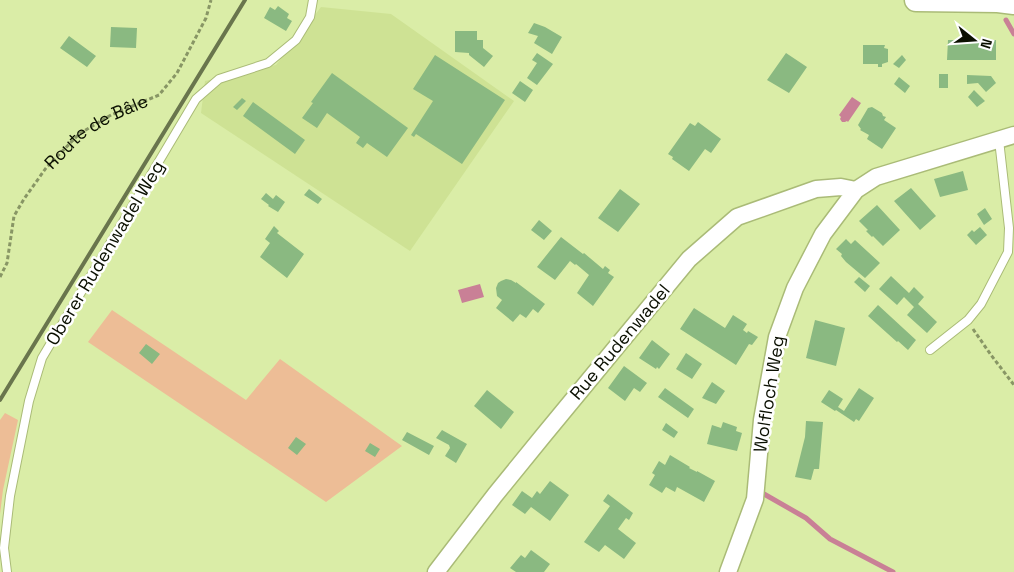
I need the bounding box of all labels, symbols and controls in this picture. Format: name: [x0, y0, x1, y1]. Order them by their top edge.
north arrow: [949, 15, 999, 65]
text: N: [976, 37, 996, 51]
street label: Route de Bâle: [39, 89, 151, 174]
street label: Oberer Rudenwadel Weg: [40, 156, 169, 349]
street label: Rue Rudenwadel: [564, 279, 675, 404]
street label: Wolfloch Weg: [748, 334, 789, 454]

